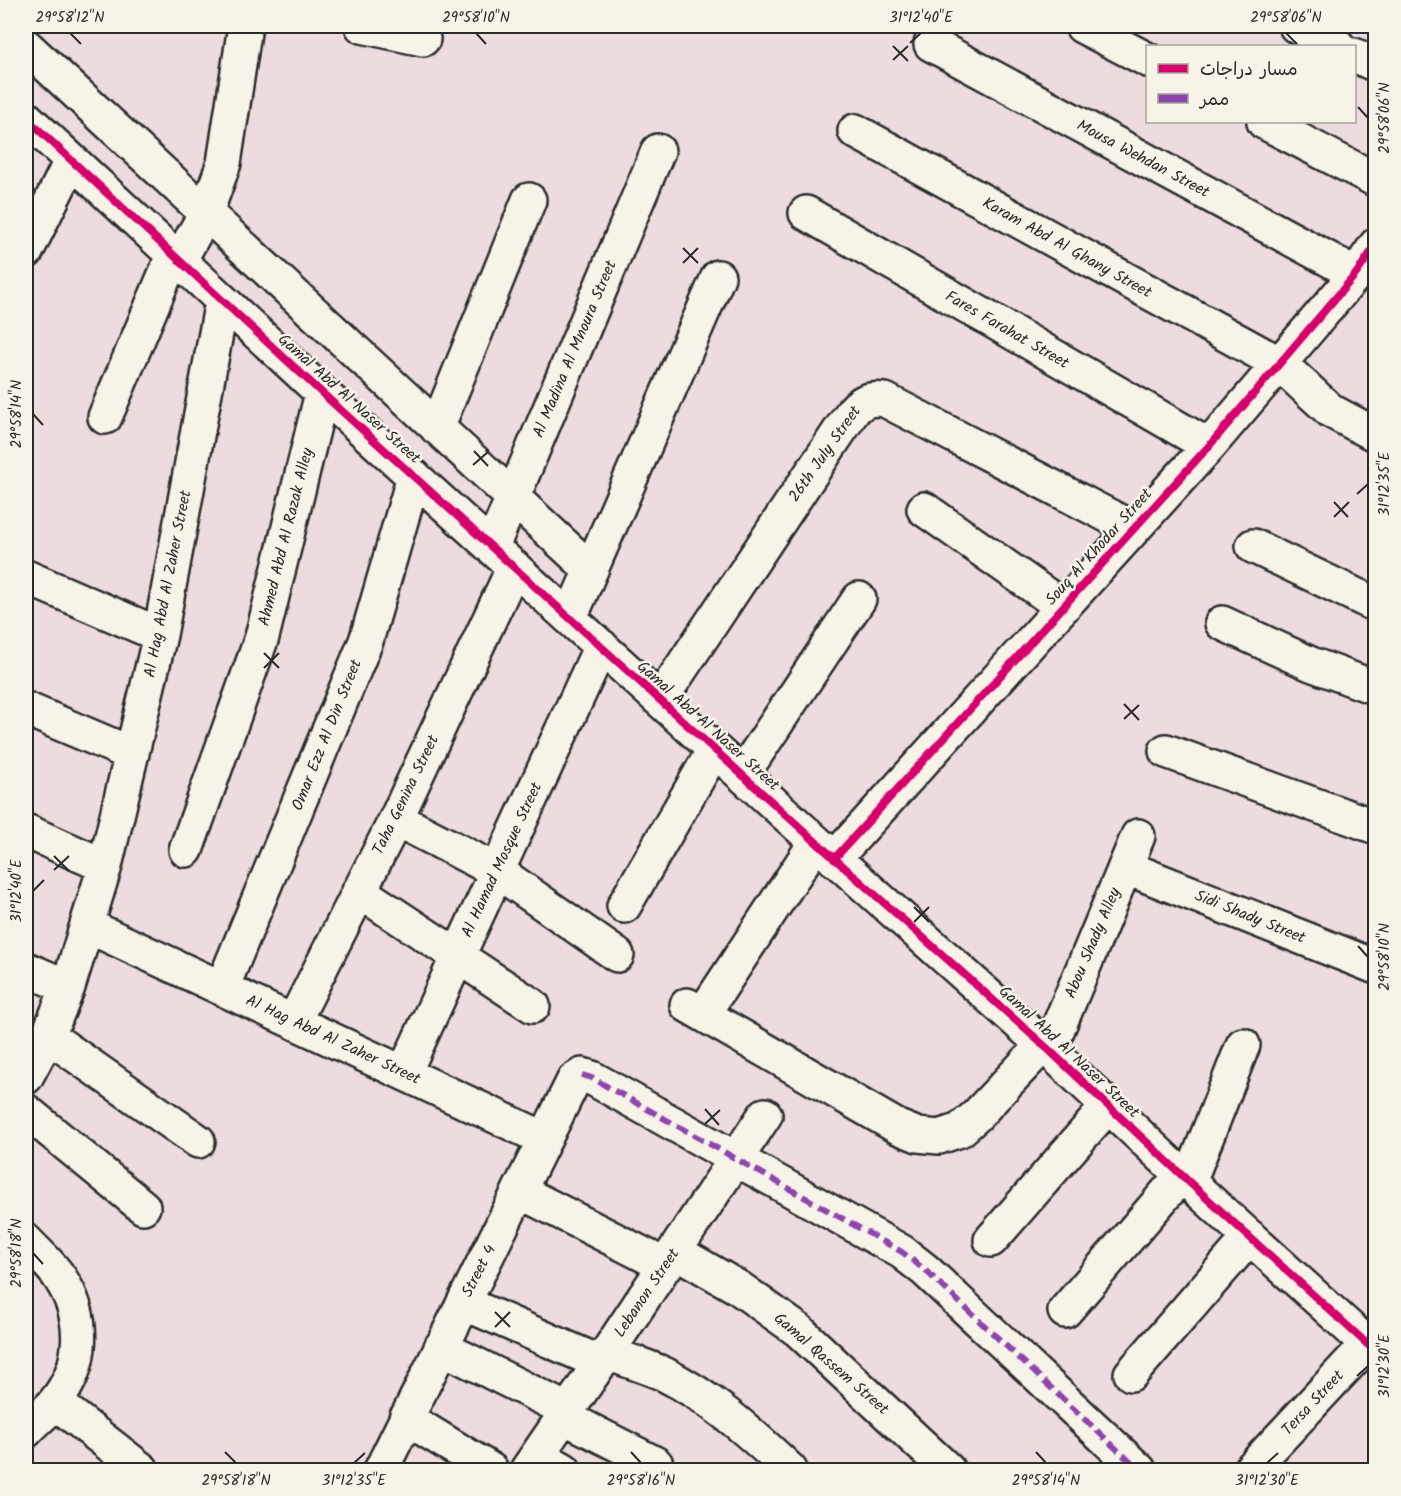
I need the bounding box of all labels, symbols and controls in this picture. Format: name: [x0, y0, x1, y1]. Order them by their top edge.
text: 29°58'12"N: [36, 6, 104, 30]
text: 29°58'10"N: [442, 6, 510, 30]
text: 31°12'40"E: [889, 6, 954, 30]
text: 29°58'06"N: [1250, 6, 1322, 30]
legend: [1146, 45, 1356, 123]
text: مسار دراجات: [1200, 56, 1298, 85]
text: 29°58'06"N: [1373, 82, 1397, 154]
text: ممر: [1198, 86, 1229, 115]
street label: Mousa Wehdan Street: [1072, 113, 1215, 205]
street label: Karam Abd Al Ghany Street: [978, 191, 1157, 305]
street label: Al Madina Al Mnoura Street: [526, 256, 624, 442]
street label: Fares Farahat Street: [940, 284, 1074, 376]
street label: Gamal Abd Al Naser Street: [272, 328, 427, 471]
text: 29°58'14"N: [5, 380, 29, 448]
street label: 26th July Street: [782, 400, 868, 507]
street label: Ahmed Abd Al Razak Alley: [252, 445, 320, 629]
text: 31°12'35"E: [1373, 451, 1397, 516]
street label: Souq Al Khodar Street: [1039, 482, 1159, 611]
street label: Al Hag Abd Al Zaher Street: [138, 487, 199, 680]
street label: Omar Ezz Al Din Street: [285, 655, 369, 814]
street label: Gamal Abd Al Naser Street: [631, 655, 786, 798]
street label: Taha Genina Street: [366, 730, 446, 859]
street label: Al Hamad Mosque Street: [455, 777, 549, 942]
text: 31°12'40"E: [5, 858, 29, 923]
street label: Abou Shady Alley: [1058, 883, 1128, 1002]
street label: Sidi Shady Street: [1191, 883, 1310, 951]
text: 29°58'10"N: [1373, 923, 1397, 991]
street label: Gamal Abd Al Naser Street: [993, 980, 1146, 1125]
street label: Al Hag Abd Al Zaher Street: [241, 988, 425, 1092]
text: 29°58'18"N: [5, 1218, 29, 1288]
street label: Street 4: [455, 1240, 503, 1302]
street label: Lebanon Street: [608, 1243, 687, 1343]
street label: Gamal Qassem Street: [768, 1307, 895, 1422]
text: 31°12'30"E: [1373, 1333, 1397, 1398]
street label: Tersa Street: [1276, 1364, 1351, 1442]
text: 29°58'18"N: [201, 1469, 271, 1493]
text: 31°12'35"E: [322, 1469, 387, 1493]
text: 29°58'16"N: [607, 1469, 675, 1493]
text: 29°58'14"N: [1012, 1469, 1080, 1493]
text: 31°12'30"E: [1235, 1469, 1300, 1493]

